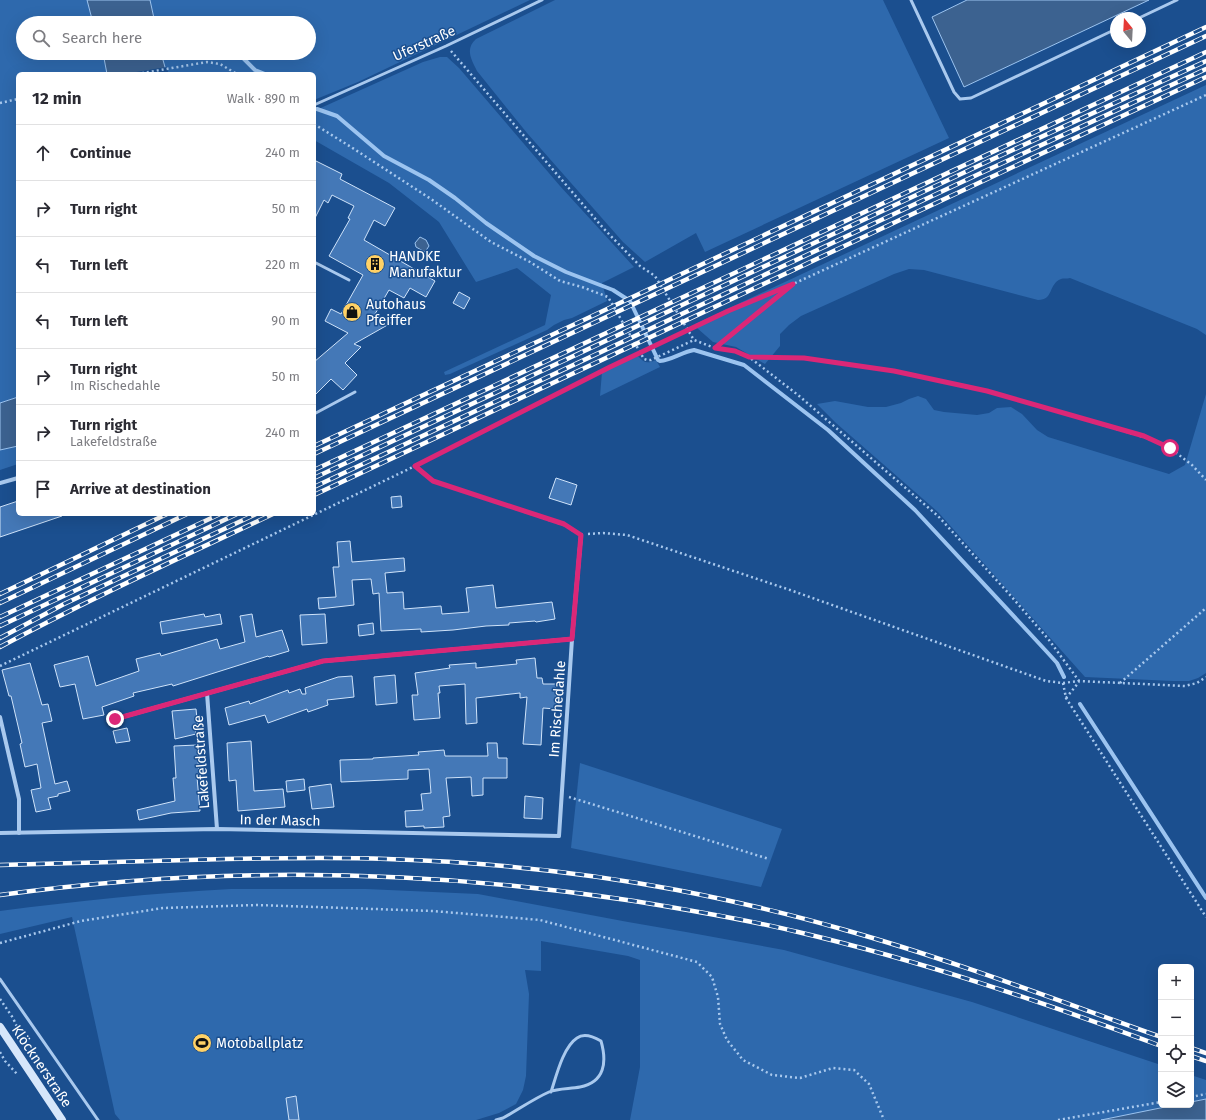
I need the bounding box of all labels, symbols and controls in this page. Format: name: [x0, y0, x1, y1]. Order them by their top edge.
north arrow: [1110, 12, 1146, 48]
search box: [16, 16, 316, 60]
street label: Uferstraße: [390, 22, 458, 65]
icon: search: [30, 27, 52, 49]
text: Search here: [62, 29, 142, 47]
text: 12 min: [32, 88, 82, 109]
text: Walk · 890 m: [227, 91, 300, 106]
icon: ahead: [32, 142, 54, 164]
text: Continue: [70, 144, 131, 162]
text: 240 m: [265, 145, 300, 160]
icon: right: [32, 198, 54, 220]
text: Turn right: [70, 200, 137, 218]
text: 50 m: [272, 201, 300, 216]
place label: HANDKE Manufaktur: [389, 248, 462, 281]
building icon: HANDKE Manufaktur: [364, 253, 386, 275]
icon: left: [32, 254, 54, 276]
text: Turn left: [70, 256, 128, 274]
text: 220 m: [265, 257, 300, 272]
place label: Autohaus Pfeiffer: [366, 296, 426, 329]
shop icon: Autohaus Pfeiffer: [341, 301, 363, 323]
icon: left: [32, 310, 54, 332]
text: Turn left: [70, 312, 128, 330]
text: 90 m: [271, 313, 300, 328]
text: Turn right: [70, 360, 137, 378]
icon: right: [32, 366, 54, 388]
text: 50 m: [272, 369, 300, 384]
text: Im Rischedahle: [70, 378, 160, 393]
text: Turn right: [70, 416, 137, 434]
icon: right: [32, 422, 54, 444]
text: 240 m: [265, 425, 300, 440]
text: Lakefeldstraße: [70, 434, 157, 449]
route start: [1161, 439, 1179, 457]
icon: arrive: [32, 478, 54, 500]
text: Arrive at destination: [70, 480, 211, 498]
street label: Im Rischedahle: [546, 660, 569, 758]
route end: [106, 710, 124, 728]
street label: Lakefeldstraße: [190, 715, 213, 809]
street label: In der Masch: [239, 811, 321, 830]
map controls: [1158, 964, 1194, 1108]
button: +: [1158, 964, 1194, 1000]
button: −: [1158, 1000, 1194, 1036]
street label: Klöcknerstraße: [8, 1022, 75, 1111]
sports icon: Motoballplatz: [191, 1032, 213, 1054]
place label: Motoballplatz: [216, 1035, 303, 1052]
button: locate: [1158, 1036, 1194, 1072]
button: layers: [1158, 1072, 1194, 1108]

